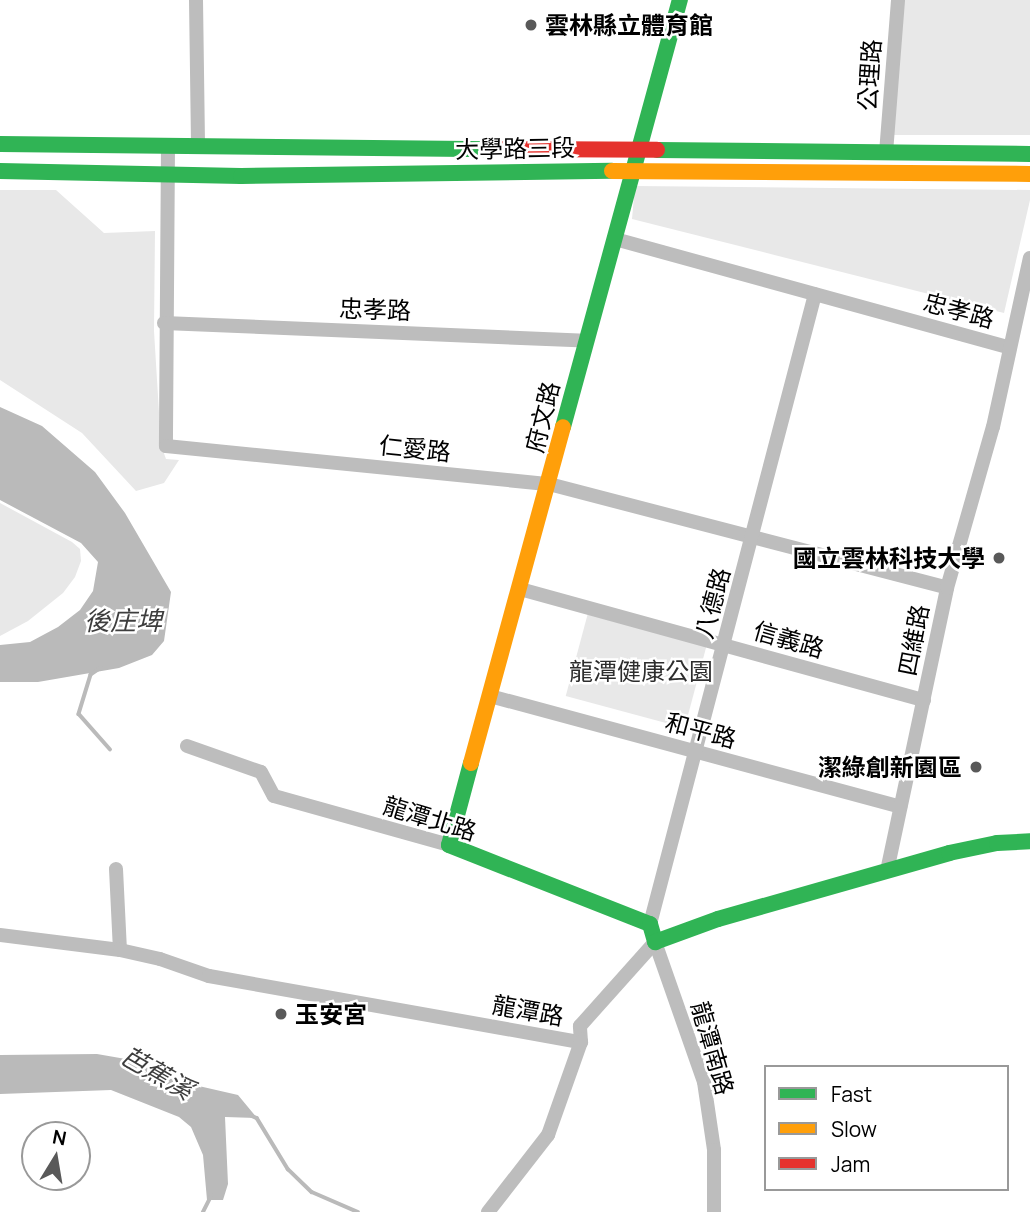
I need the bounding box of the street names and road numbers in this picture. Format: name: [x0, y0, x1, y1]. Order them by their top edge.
street label: 公理路: [852, 38, 886, 112]
street label: 大學路三段: [455, 133, 575, 163]
street label: 忠孝路: [920, 287, 998, 333]
street label: 忠孝路: [339, 293, 411, 325]
street label: 府文路: [519, 379, 565, 455]
street label: 仁愛路: [378, 430, 452, 466]
street label: 八德路: [689, 564, 735, 642]
street label: 四維路: [892, 602, 934, 678]
street label: 信義路: [750, 615, 828, 663]
street label: 和平路: [662, 707, 740, 753]
street label: 龍潭北路: [380, 790, 480, 846]
street label: 龍潭路: [490, 990, 566, 1030]
street label: 龍潭南路: [686, 998, 740, 1098]

